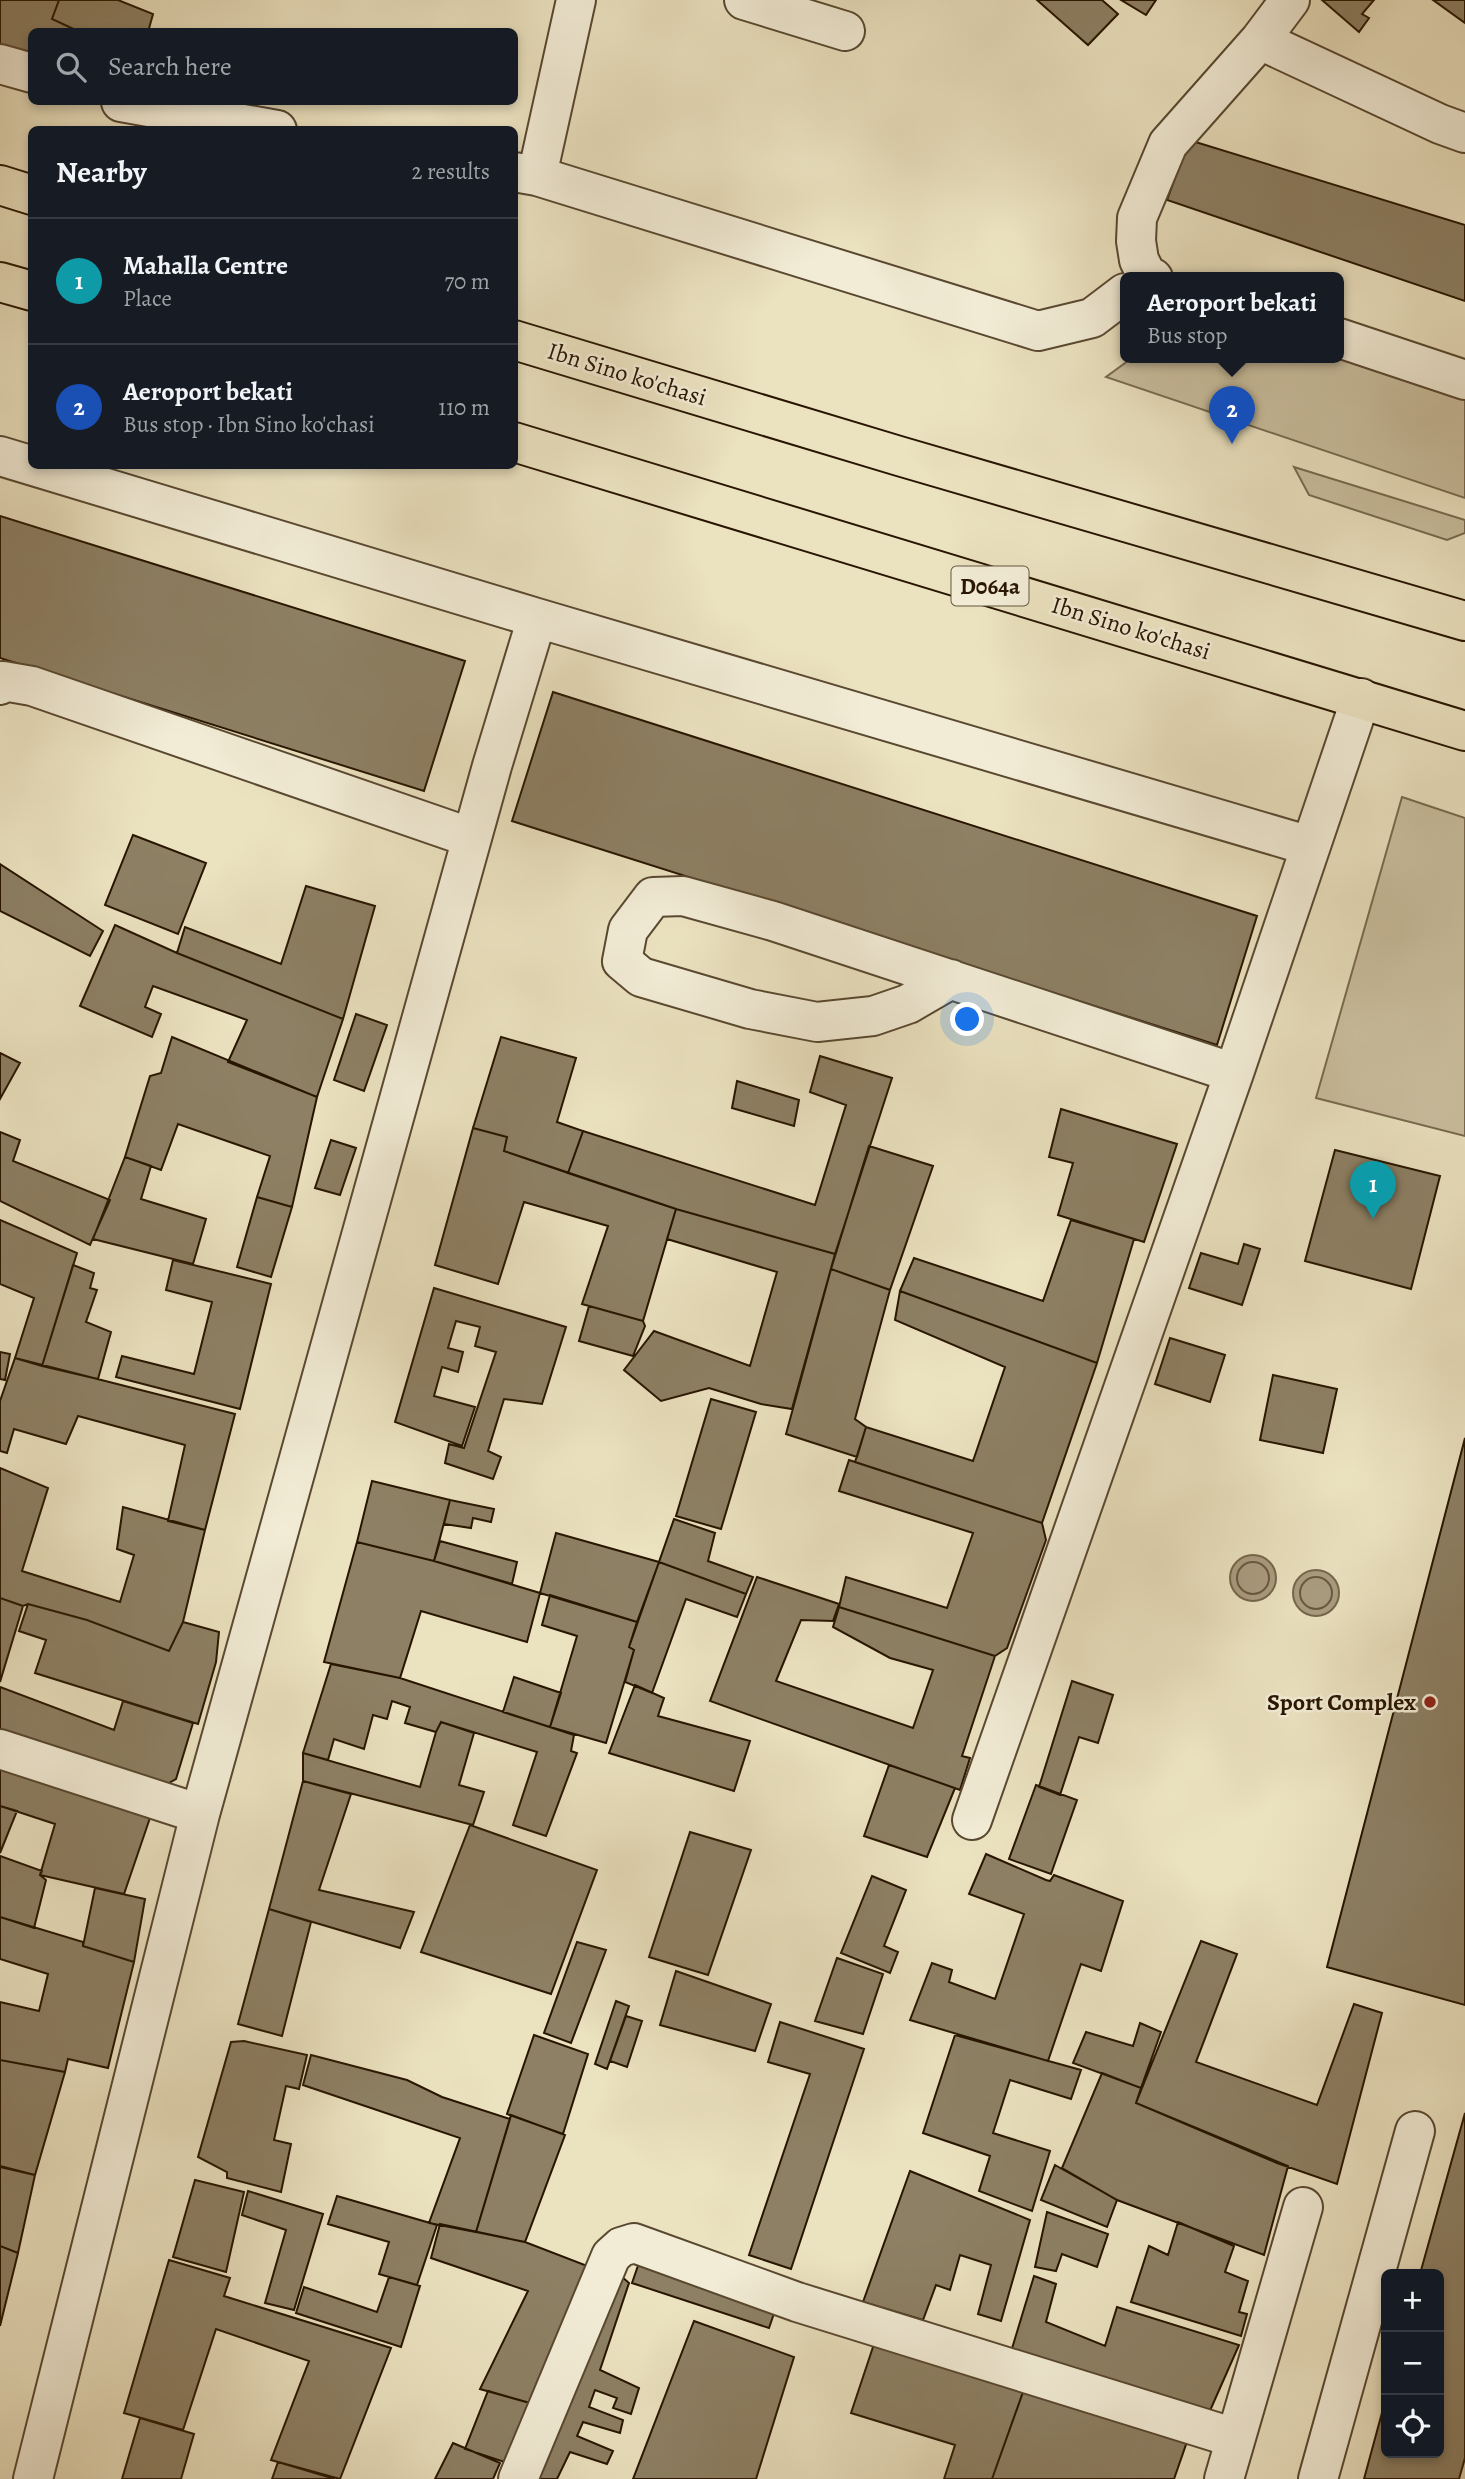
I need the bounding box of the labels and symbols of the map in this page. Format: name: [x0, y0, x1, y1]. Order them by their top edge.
street label: Ibn Sino ko'chasi: [544, 335, 710, 413]
pin: 2: [1209, 386, 1255, 444]
road number: D064a: [951, 566, 1028, 606]
street label: Ibn Sino ko'chasi: [1048, 589, 1214, 667]
your location: [950, 1002, 984, 1036]
pin: 1: [1350, 1161, 1396, 1219]
place label: Sport Complex: [1267, 1686, 1416, 1718]
marker: Sport Complex: [1422, 1694, 1438, 1710]

